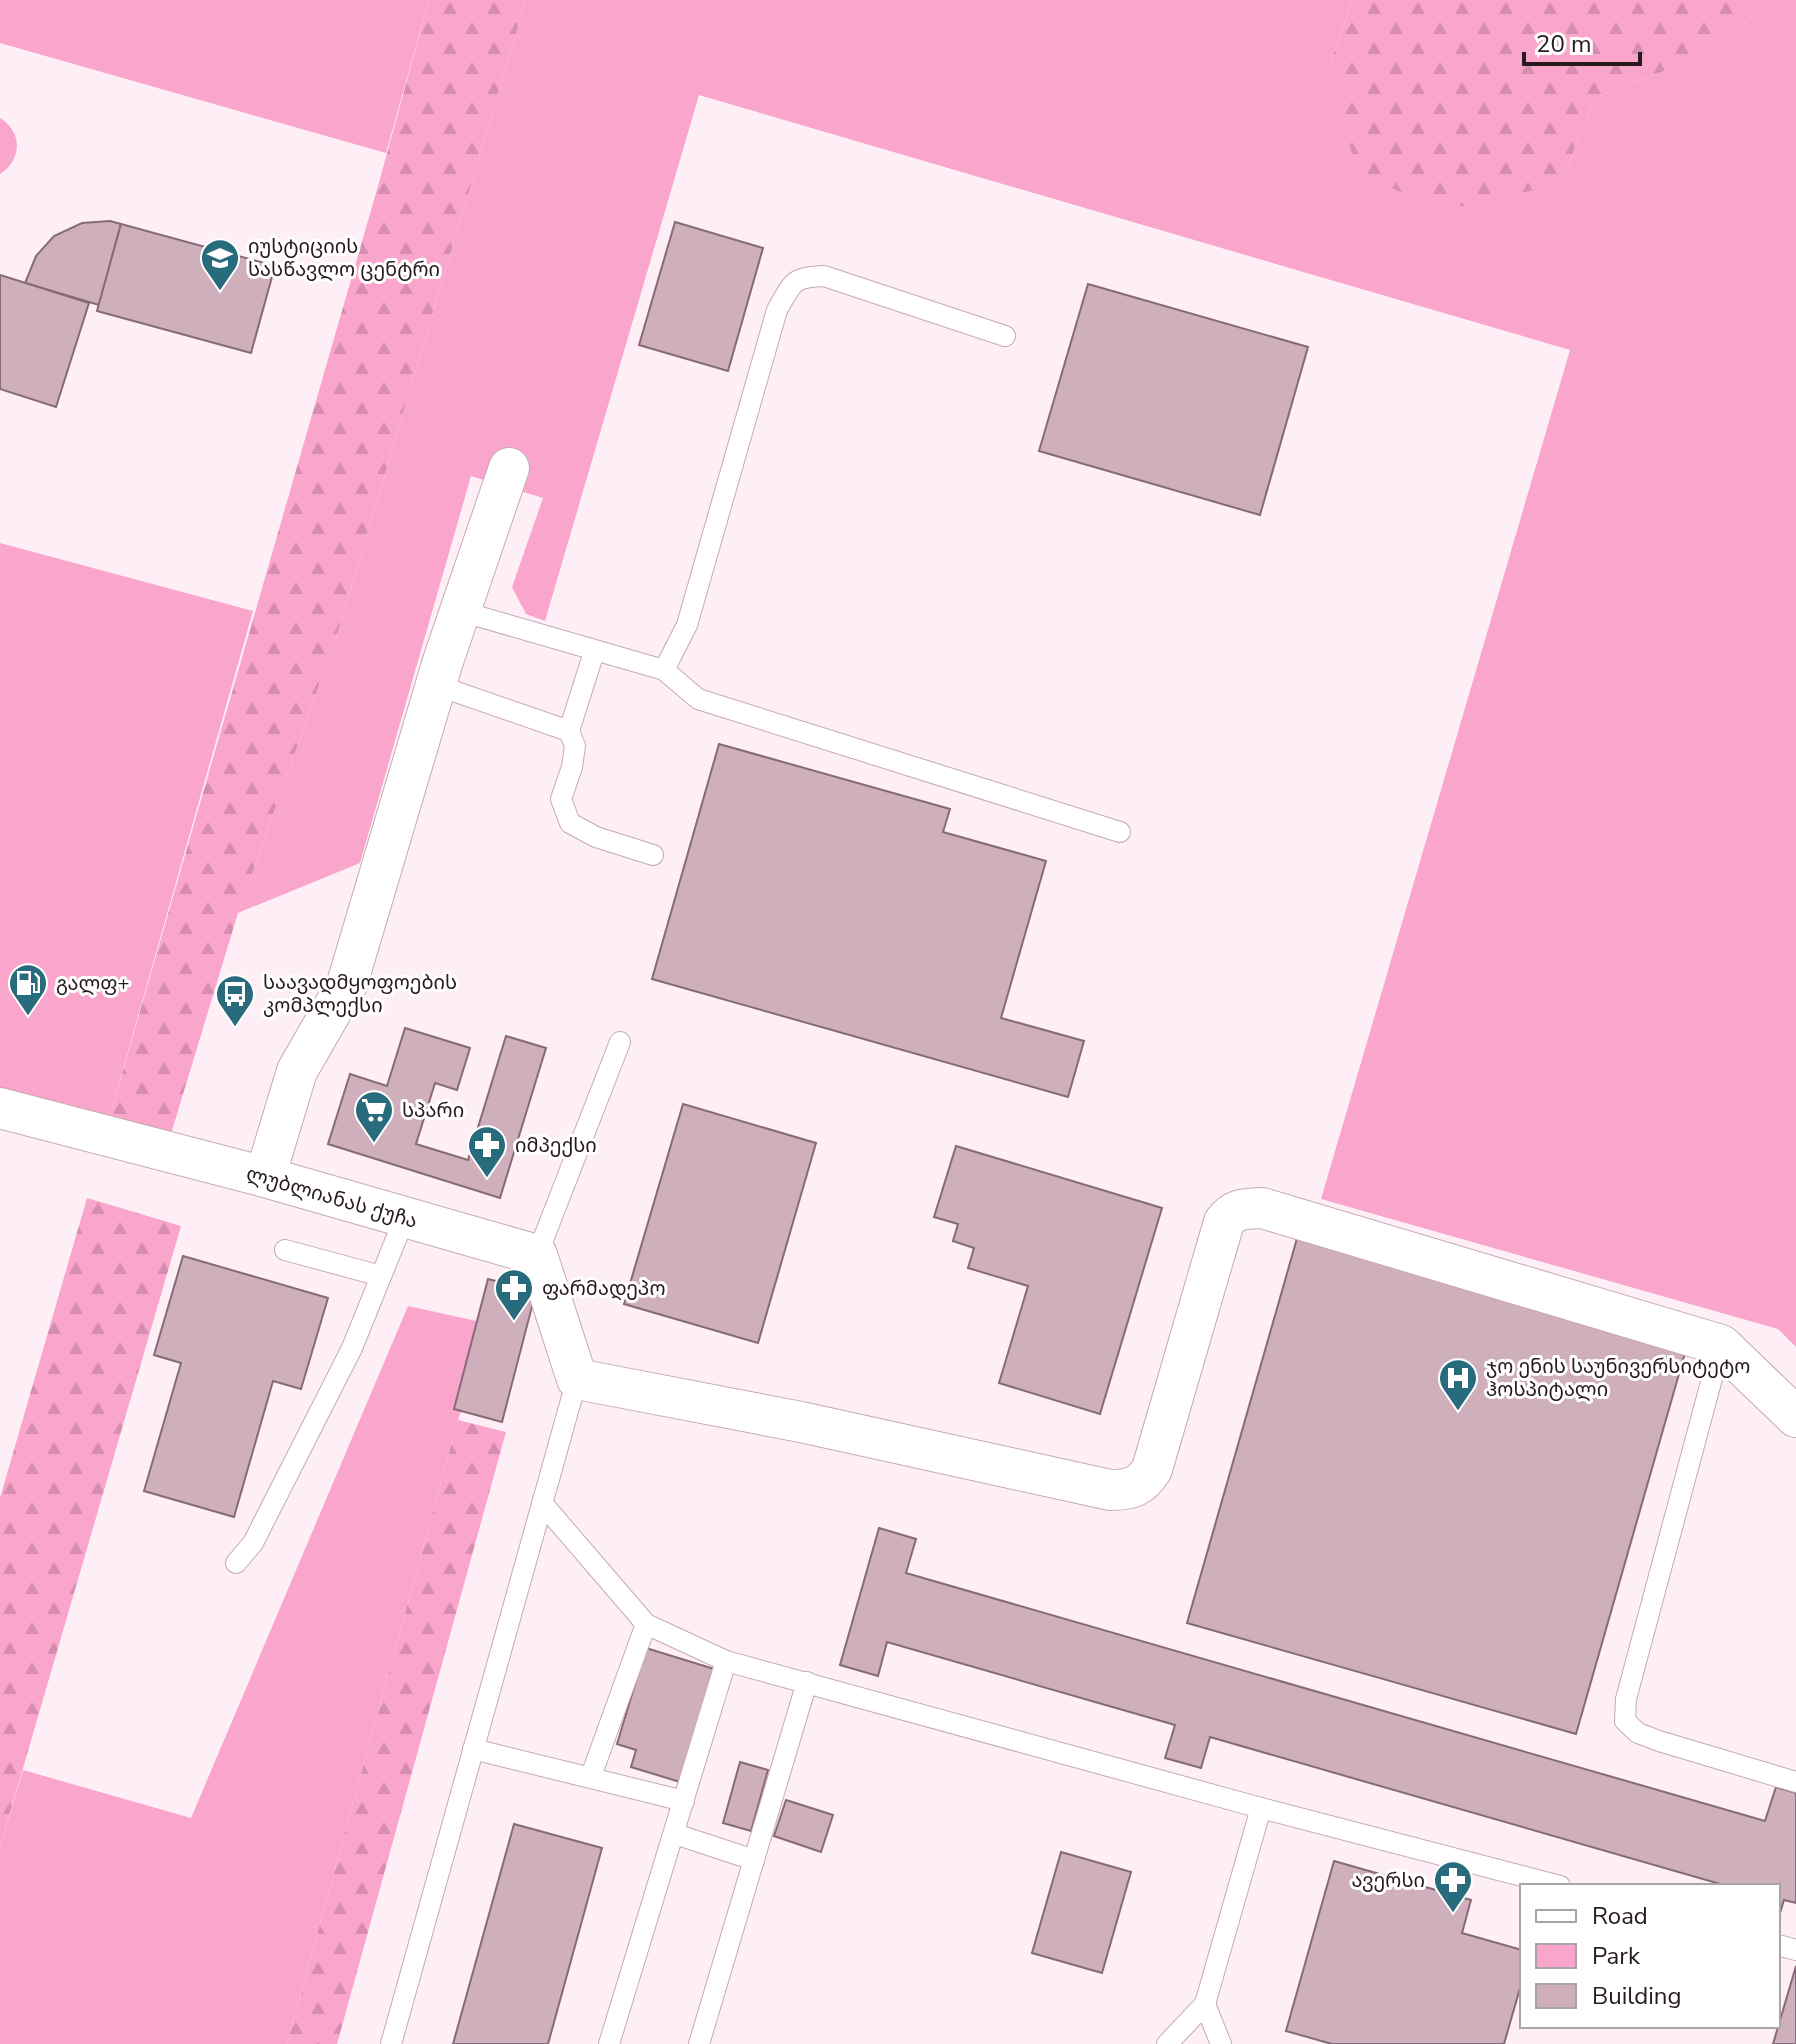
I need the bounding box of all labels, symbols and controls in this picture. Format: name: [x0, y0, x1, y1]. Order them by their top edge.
scale bar: [1524, 16, 1640, 66]
text: 20 m: [1536, 28, 1592, 60]
place label: იუსტიციის სასწავლო ცენტრი: [248, 233, 440, 283]
school or university icon: იუსტიციის სასწავლო ცენტრი: [199, 237, 241, 292]
fuel station icon: გალფ+: [7, 962, 49, 1017]
place label: საავადმყოფოების კომპლექსი: [263, 969, 457, 1019]
place label: გალფ+: [56, 970, 129, 997]
bus stop icon: საავადმყოფოების კომპლექსი: [214, 973, 256, 1028]
supermarket icon: სპარი: [353, 1089, 395, 1144]
place label: სპარი: [402, 1097, 464, 1124]
pharmacy icon: იმპექსი: [466, 1124, 508, 1179]
place label: იმპექსი: [515, 1132, 597, 1159]
street label: ლუბლიანას ქუჩა: [243, 1160, 421, 1235]
pharmacy icon: ფარმადეპო: [493, 1267, 535, 1322]
place label: ფარმადეპო: [542, 1275, 665, 1302]
place label: ჯო ენის საუნივერსიტეტო ჰოსპიტალი: [1486, 1353, 1750, 1403]
hospital icon: ჯო ენის საუნივერსიტეტო ჰოსპიტალი: [1437, 1357, 1479, 1412]
pharmacy icon: ავერსი: [1432, 1859, 1474, 1914]
place label: ავერსი: [1351, 1867, 1425, 1894]
legend: [1520, 1884, 1780, 2028]
text: Road: [1592, 1900, 1648, 1932]
text: Park: [1592, 1940, 1641, 1972]
text: Building: [1592, 1980, 1682, 2012]

